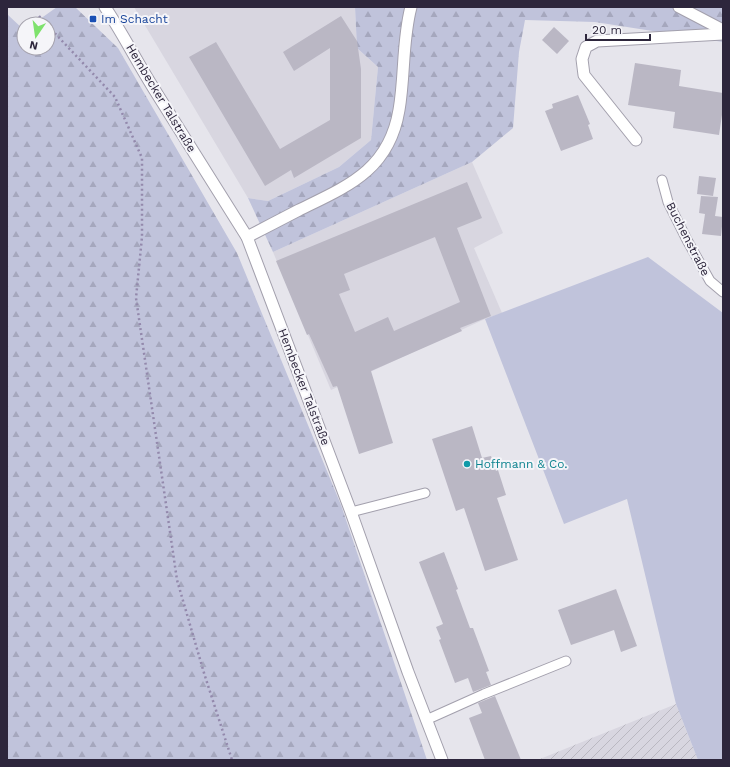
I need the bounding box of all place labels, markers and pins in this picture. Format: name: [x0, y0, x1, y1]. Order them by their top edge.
place label: Im Schacht: [101, 12, 168, 26]
marker: Im Schacht: [88, 14, 98, 24]
place label: Hoffmann & Co.: [475, 457, 567, 471]
marker: Hoffmann & Co.: [462, 459, 472, 469]

